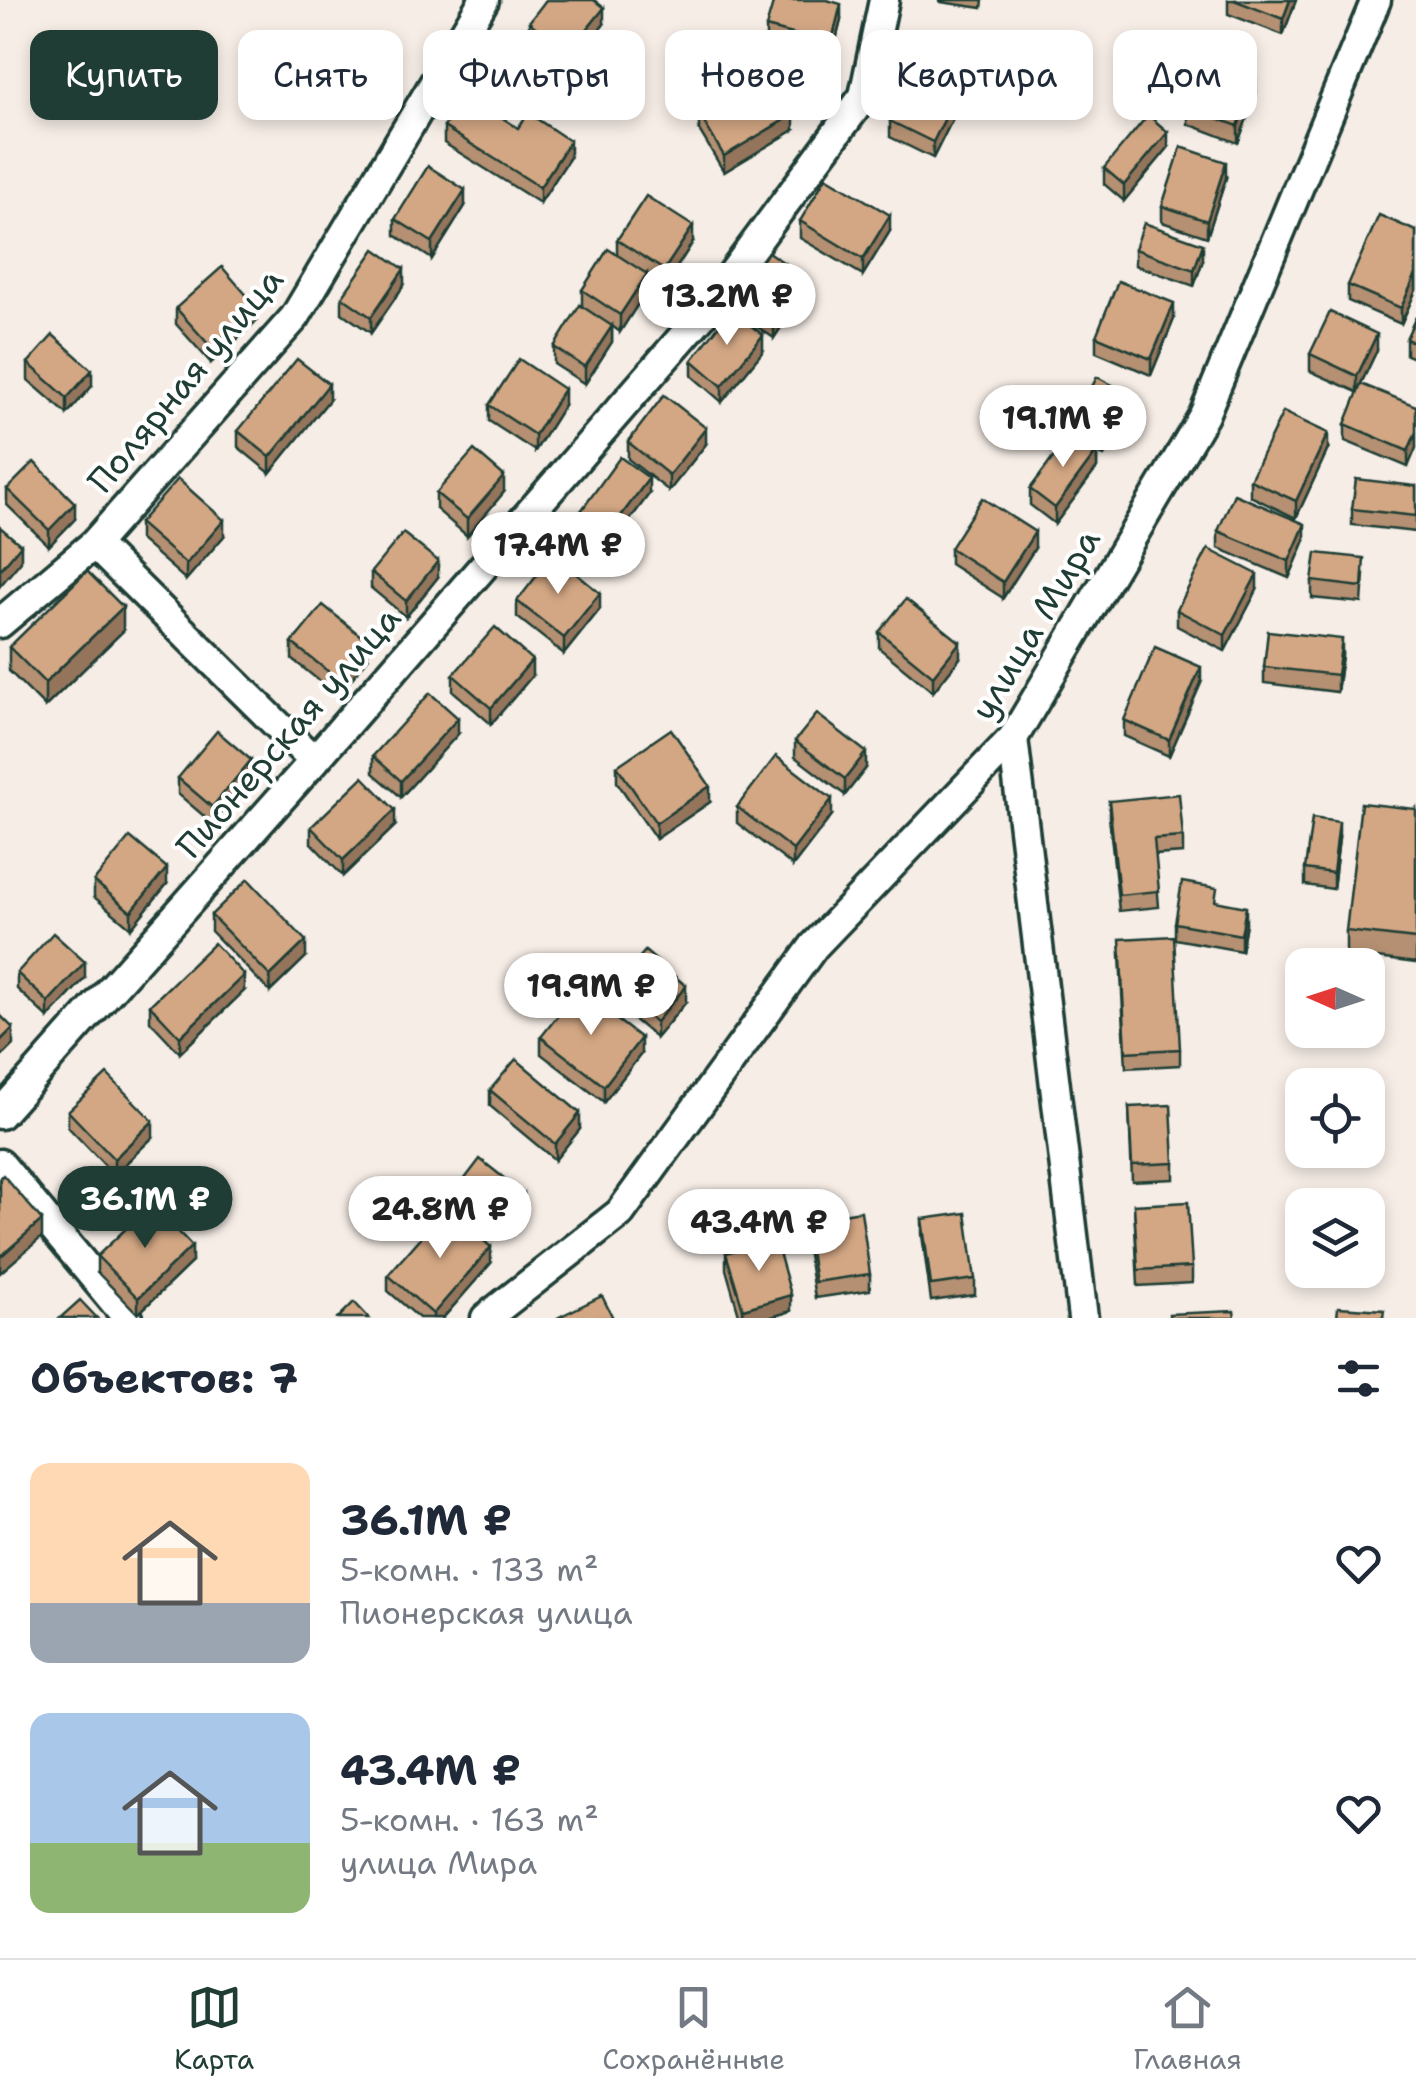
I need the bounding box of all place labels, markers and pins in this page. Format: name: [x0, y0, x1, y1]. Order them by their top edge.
pin: 13.2M ₽: [635, 263, 819, 348]
pin: 19.1M ₽: [971, 385, 1155, 470]
pin: 17.4M ₽: [466, 512, 650, 597]
pin: 19.9M ₽: [499, 953, 683, 1038]
pin: 36.1M ₽: [53, 1166, 237, 1251]
pin: 24.8M ₽: [348, 1176, 532, 1261]
pin: 43.4M ₽: [667, 1189, 851, 1274]

